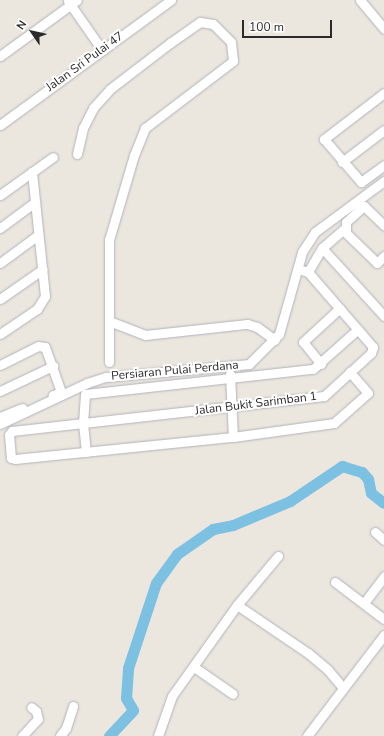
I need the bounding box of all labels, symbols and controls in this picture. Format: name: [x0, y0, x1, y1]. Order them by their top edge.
north arrow: [12, 12, 52, 52]
scale bar: [244, 12, 334, 38]
text: N: [13, 17, 30, 33]
text: 100 m: [249, 19, 284, 35]
street label: Jalan Sri Pulai 47: [44, 29, 126, 95]
street label: Persiaran Pulai Perdana: [111, 358, 239, 384]
street label: Jalan Bukit Sarimban 1: [194, 389, 318, 419]

